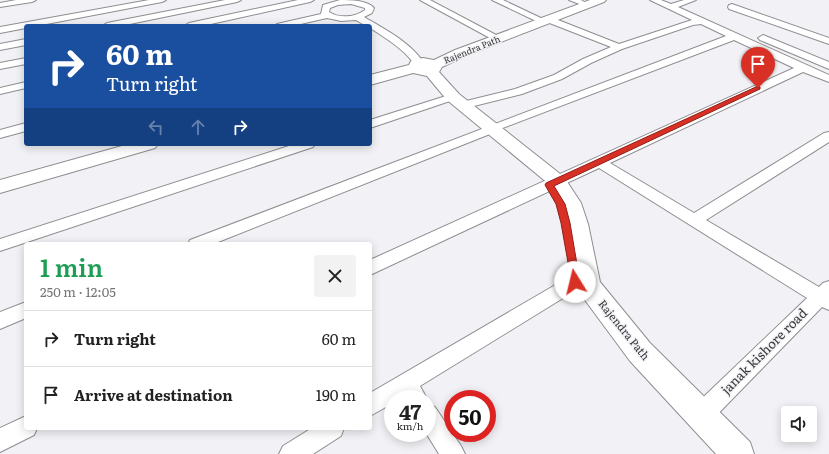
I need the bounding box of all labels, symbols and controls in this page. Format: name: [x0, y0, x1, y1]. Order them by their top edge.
street label: Rajendra Path: [441, 31, 502, 67]
text: 60 m: [106, 32, 173, 74]
icon: right: [40, 40, 92, 92]
pin: [741, 47, 775, 88]
icon: arrive: [747, 53, 769, 75]
text: Turn right: [106, 70, 197, 97]
icon: left: [145, 116, 167, 138]
icon: ahead: [187, 116, 209, 138]
icon: right: [229, 116, 251, 138]
text: 1 min: [40, 249, 103, 284]
button: close: [314, 255, 356, 297]
position arrow: [554, 261, 596, 303]
text: 250 m · 12:05: [40, 282, 116, 301]
street label: Rajendra Path: [595, 296, 654, 363]
street label: janak kishore road: [716, 303, 811, 398]
text: Turn right: [74, 327, 156, 350]
text: 60 m: [322, 327, 356, 350]
icon: right: [40, 328, 62, 350]
text: Arrive at destination: [74, 383, 233, 406]
text: 190 m: [316, 383, 356, 406]
icon: arrive: [40, 384, 62, 406]
speed limit sign: 50: [444, 390, 496, 442]
text: 47: [399, 396, 421, 426]
map controls: [781, 406, 817, 442]
button: sound: [781, 406, 817, 442]
text: km/h: [397, 418, 423, 433]

